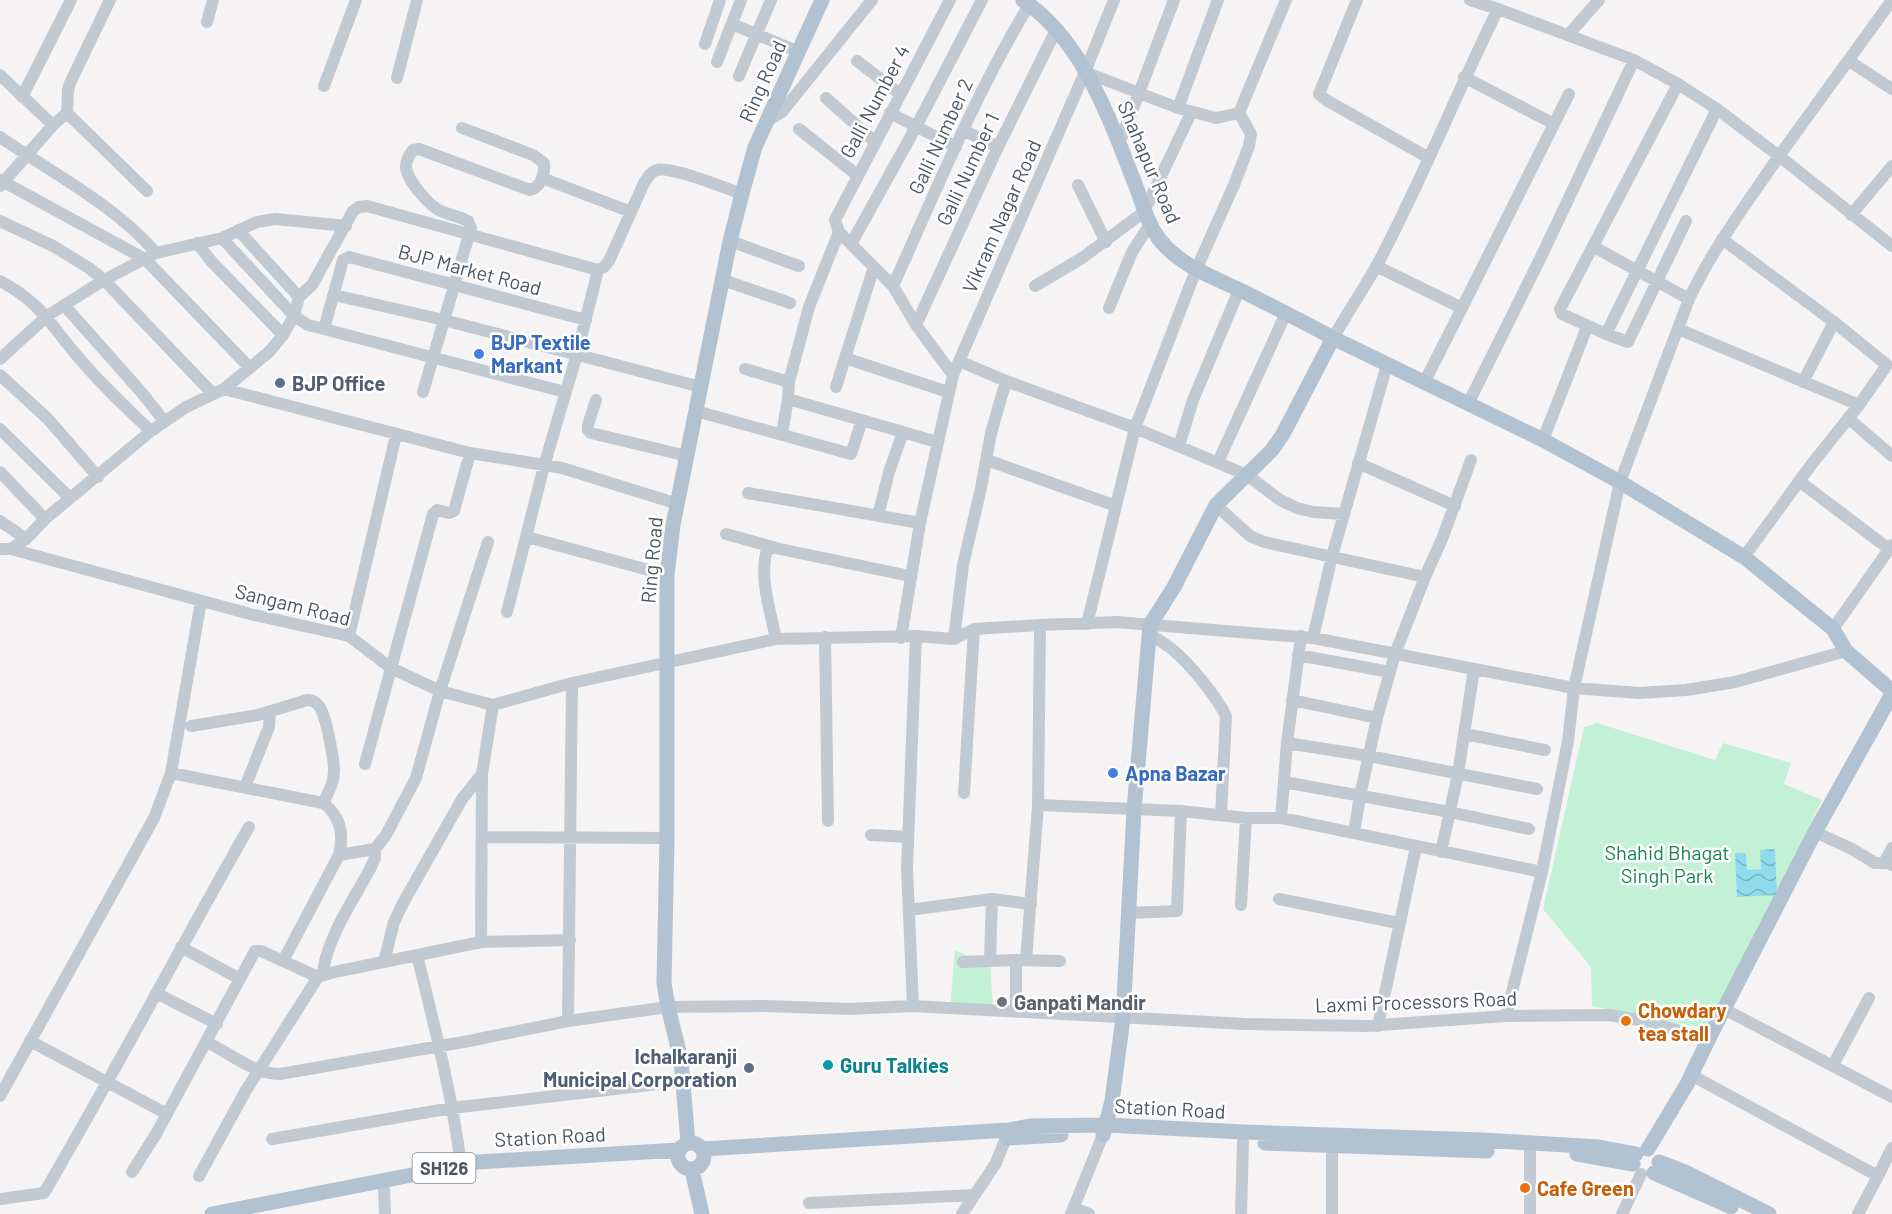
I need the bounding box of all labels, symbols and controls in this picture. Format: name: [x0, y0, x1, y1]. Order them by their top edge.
street label: Ring Road: [733, 36, 791, 126]
street label: Galli Number 4: [834, 40, 914, 162]
street label: Galli Number 2: [903, 74, 977, 198]
street label: Shahapur Road: [1113, 97, 1187, 227]
street label: Galli Number 1: [931, 109, 1003, 229]
street label: Vikram Nagar Road: [956, 136, 1046, 296]
street label: BJP Market Road: [396, 238, 544, 300]
place label: BJP Textile Markant: [491, 330, 591, 377]
marker: BJP Textile Markant: [472, 347, 486, 361]
place label: BJP Office: [292, 371, 385, 395]
marker: BJP Office: [273, 376, 287, 390]
street label: Ring Road: [635, 516, 667, 604]
street label: Sangam Road: [233, 578, 353, 630]
place label: Apna Bazar: [1125, 761, 1226, 785]
marker: Apna Bazar: [1106, 766, 1120, 780]
park label: Shahid Bhagat Singh Park: [1604, 840, 1730, 887]
street label: Laxmi Processors Road: [1314, 985, 1518, 1017]
place label: Ganpati Mandir: [1014, 990, 1146, 1014]
marker: Ganpati Mandir: [995, 995, 1009, 1009]
place label: Chowdary tea stall: [1638, 998, 1726, 1045]
marker: Chowdary tea stall: [1619, 1014, 1633, 1028]
place label: Ichalkaranji Municipal Corporation: [543, 1044, 737, 1091]
place label: Guru Talkies: [840, 1053, 949, 1077]
marker: Guru Talkies: [821, 1058, 835, 1072]
marker: Ichalkaranji Municipal Corporation: [742, 1061, 756, 1075]
street label: Station Road: [1114, 1093, 1226, 1123]
street label: Station Road: [494, 1121, 606, 1151]
road number: SH126: [412, 1153, 476, 1183]
place label: Cafe Green: [1537, 1176, 1634, 1200]
marker: Cafe Green: [1518, 1181, 1532, 1195]

